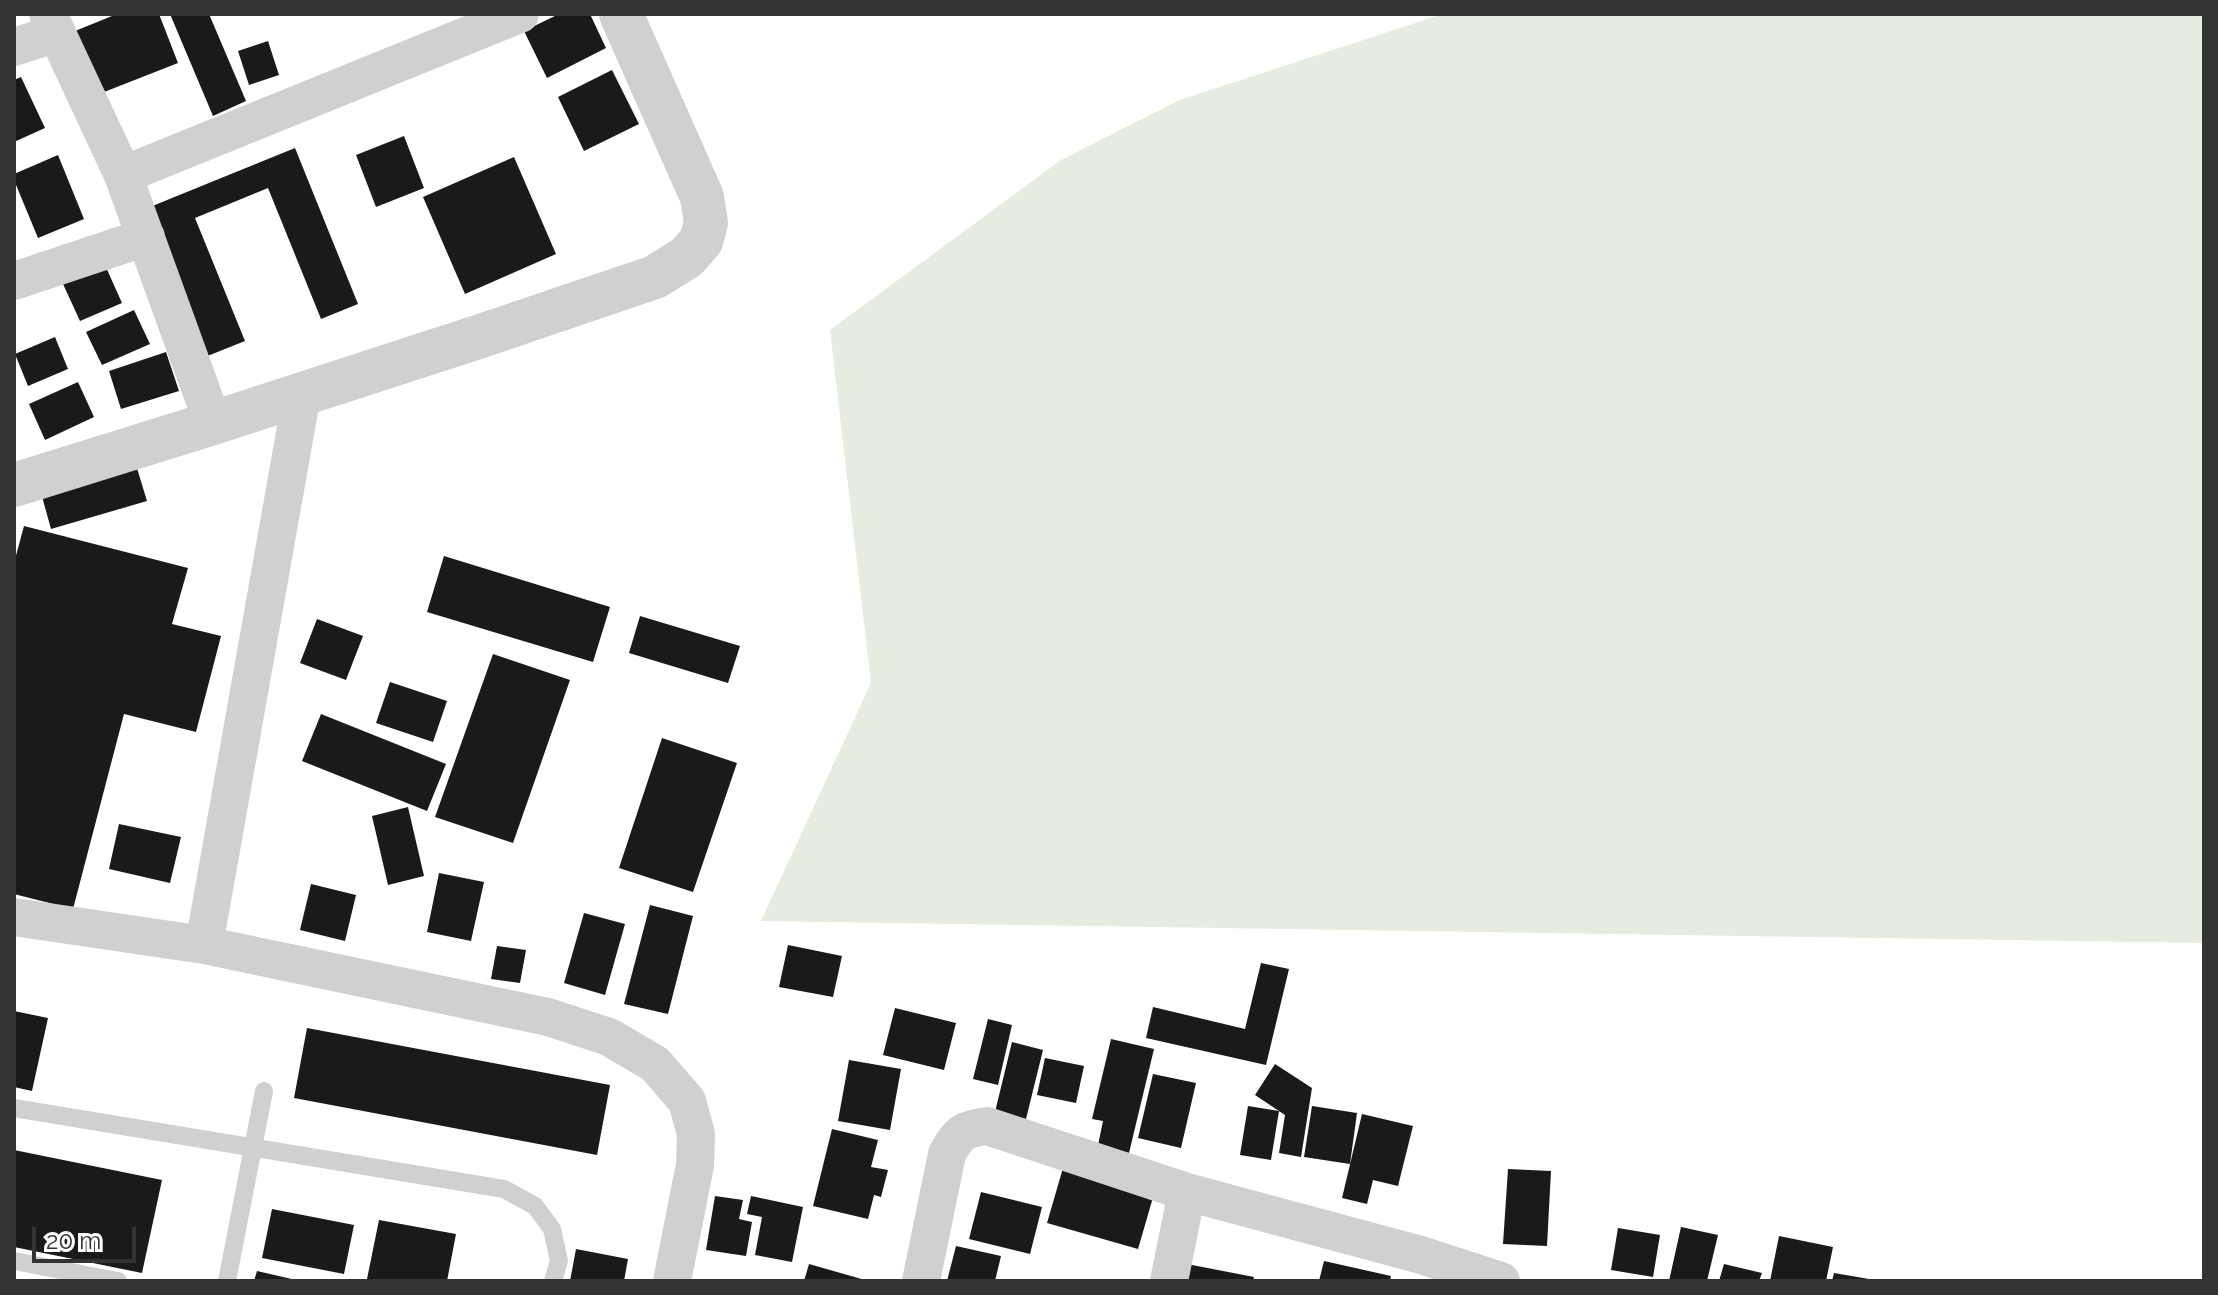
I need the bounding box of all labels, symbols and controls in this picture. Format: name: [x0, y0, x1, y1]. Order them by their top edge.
scale bar: [36, 1211, 140, 1261]
text: 20 m: [46, 1226, 101, 1255]

